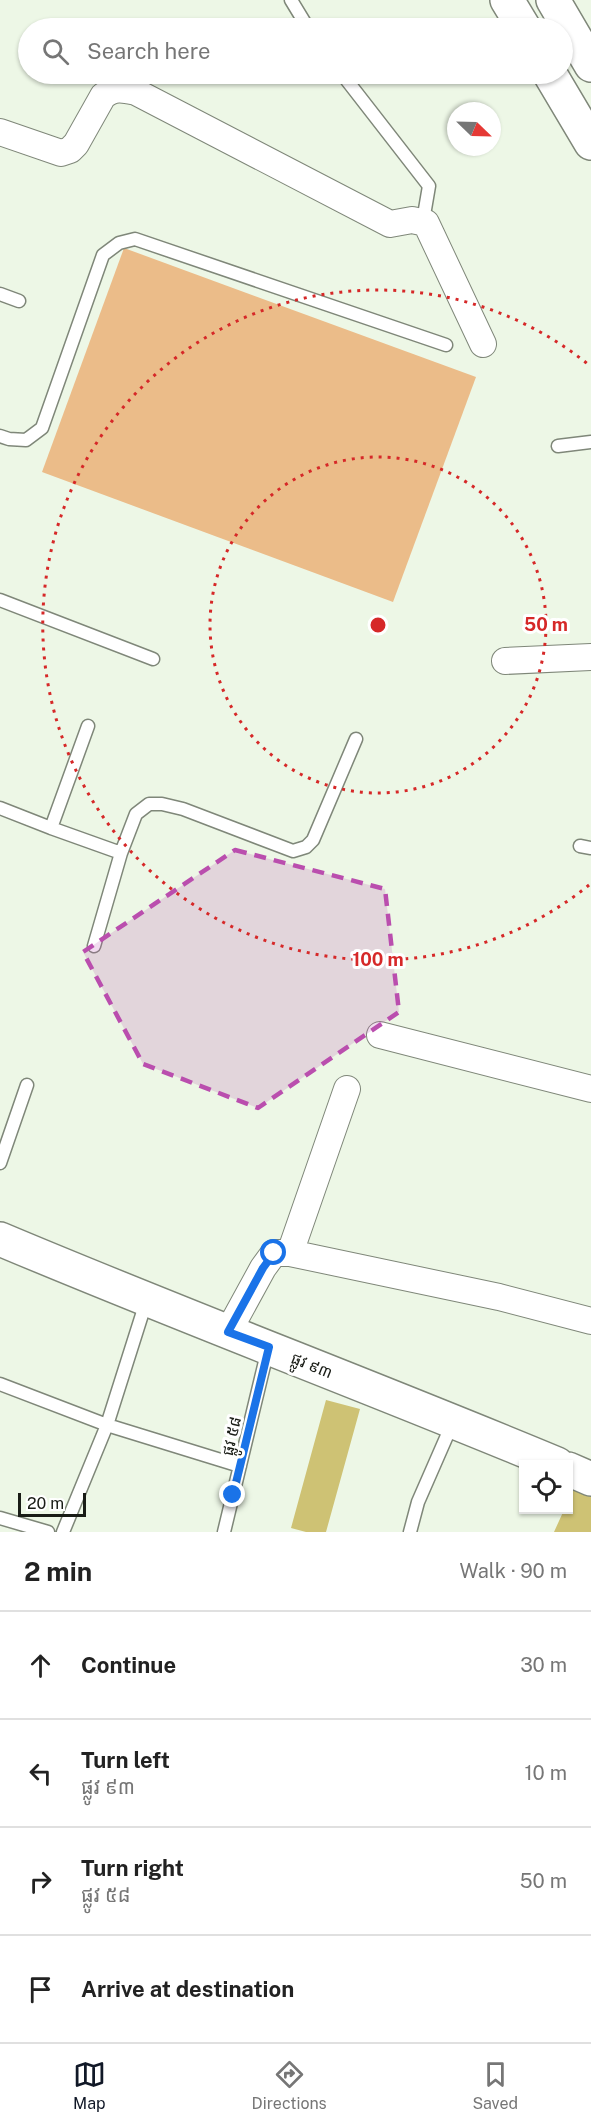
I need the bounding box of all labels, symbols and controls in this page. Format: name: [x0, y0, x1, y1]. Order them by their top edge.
search box: [18, 18, 573, 84]
icon: search: [39, 35, 72, 68]
text: Search here: [87, 38, 211, 64]
north arrow: [447, 102, 501, 156]
text: 50 m: [524, 614, 568, 635]
centre of rings: [368, 615, 388, 635]
text: 100 m: [352, 949, 404, 970]
route start: [260, 1239, 286, 1265]
street label: ផ្លូវ ៩៣: [286, 1349, 335, 1387]
street label: ផ្លូវ ៥៨: [218, 1415, 250, 1459]
map controls: [519, 1460, 573, 1514]
button: locate: [519, 1460, 573, 1514]
route end: [219, 1481, 245, 1507]
scale bar: [18, 1490, 86, 1518]
text: 20 m: [27, 1494, 64, 1513]
text: 2 min: [24, 1556, 92, 1587]
text: Walk · 90 m: [460, 1559, 567, 1583]
icon: ahead: [24, 1649, 57, 1682]
text: Continue: [81, 1652, 176, 1678]
text: 30 m: [520, 1653, 567, 1677]
text: Turn left: [81, 1747, 170, 1773]
icon: left: [24, 1757, 57, 1790]
text: 10 m: [524, 1761, 567, 1785]
text: ផ្លូវ ៩៣: [81, 1775, 135, 1799]
text: Turn right: [81, 1855, 184, 1881]
icon: right: [24, 1865, 57, 1898]
text: 50 m: [520, 1869, 567, 1893]
text: ផ្លូវ ៥៨: [81, 1883, 130, 1907]
icon: arrive: [24, 1973, 57, 2006]
text: Arrive at destination: [81, 1976, 294, 2002]
tab: Map: [73, 2058, 106, 2113]
tab: Directions: [252, 2058, 327, 2113]
tab: Saved: [472, 2058, 518, 2113]

